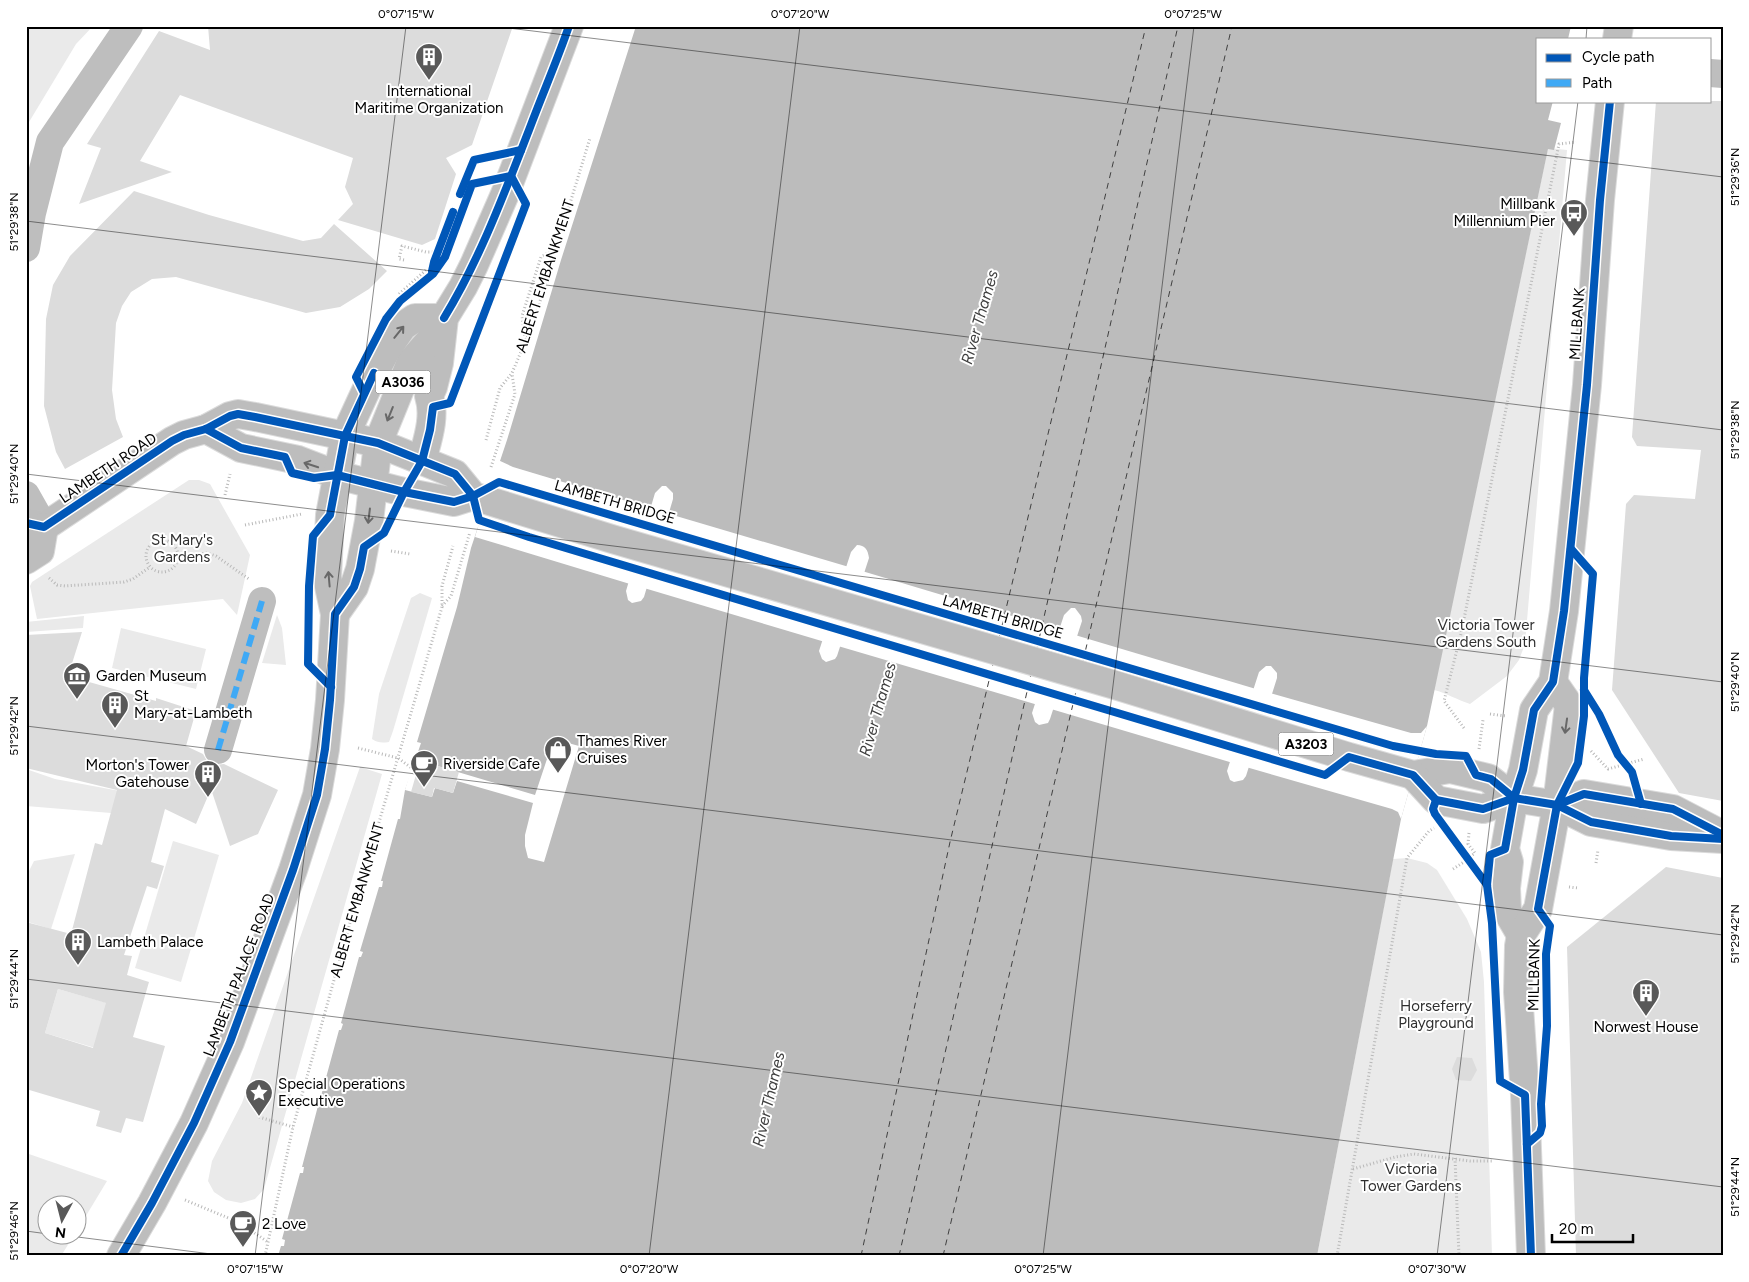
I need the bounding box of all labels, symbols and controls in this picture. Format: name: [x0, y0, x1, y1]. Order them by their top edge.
text: 0°07'15"W: [378, 7, 434, 21]
text: 0°07'20"W: [771, 7, 830, 21]
text: 0°07'25"W: [1164, 7, 1222, 21]
legend: [1536, 38, 1712, 102]
building icon: International Maritime Organization: [414, 42, 444, 81]
text: Cycle path: [1582, 48, 1654, 66]
text: Path: [1582, 74, 1612, 92]
place label: International Maritime Organization: [355, 82, 503, 117]
text: 51°29'36"N: [1728, 148, 1742, 206]
text: 51°29'38"N: [7, 192, 21, 252]
place label: Millbank Millennium Pier: [1454, 195, 1556, 230]
street label: ALBERT EMBANKMENT: [512, 196, 579, 355]
bus stop icon: Millbank Millennium Pier: [1559, 198, 1589, 237]
water label: River Thames: [957, 267, 1002, 366]
street label: MILLBANK: [1565, 286, 1589, 361]
one-way arrow: [394, 326, 405, 339]
road number: A3036: [376, 371, 430, 394]
text: 51°29'38"N: [1728, 400, 1742, 460]
one-way arrow: [385, 406, 394, 421]
street label: LAMBETH ROAD: [56, 429, 160, 507]
text: 51°29'40"N: [7, 444, 21, 504]
one-way arrow: [304, 459, 320, 469]
street label: LAMBETH BRIDGE: [552, 476, 678, 528]
one-way arrow: [364, 507, 374, 523]
park label: St Mary's Gardens: [151, 531, 213, 566]
one-way arrow: [324, 572, 334, 588]
street label: LAMBETH BRIDGE: [940, 591, 1066, 643]
park label: Victoria Tower Gardens South: [1436, 616, 1536, 651]
text: 51°29'40"N: [1728, 652, 1742, 712]
water label: River Thames: [855, 659, 900, 758]
museum icon: Garden Museum: [62, 661, 92, 700]
place label: Garden Museum: [96, 667, 207, 685]
place label: St Mary-at-Lambeth: [134, 687, 252, 722]
building icon: St Mary-at-Lambeth: [100, 690, 130, 729]
text: 51°29'42"N: [7, 696, 21, 756]
one-way arrow: [1561, 718, 1571, 734]
place label: Thames River Cruises: [577, 732, 667, 767]
road number: A3203: [1278, 732, 1334, 756]
shop icon: Thames River Cruises: [543, 735, 573, 774]
cafe icon: Riverside Cafe: [409, 749, 439, 788]
place label: Riverside Cafe: [443, 755, 540, 773]
place label: Morton's Tower Gatehouse: [85, 756, 189, 791]
building icon: Morton's Tower Gatehouse: [193, 759, 223, 798]
street label: ALBERT EMBANKMENT: [326, 820, 388, 980]
street label: LAMBETH PALACE ROAD: [200, 891, 278, 1059]
text: 51°29'42"N: [1728, 904, 1742, 964]
building icon: Lambeth Palace: [63, 927, 93, 966]
place label: Lambeth Palace: [97, 933, 203, 951]
street label: MILLBANK: [1524, 938, 1544, 1011]
text: 51°29'44"N: [7, 949, 21, 1009]
building icon: Norwest House: [1631, 978, 1661, 1017]
park label: Horseferry Playground: [1398, 997, 1474, 1032]
place label: Norwest House: [1593, 1018, 1699, 1036]
water label: River Thames: [748, 1049, 789, 1149]
place label: Special Operations Executive: [278, 1075, 405, 1110]
place icon: Special Operations Executive: [244, 1078, 274, 1117]
text: 51°29'44"N: [1728, 1157, 1742, 1217]
park label: Victoria Tower Gardens: [1361, 1160, 1461, 1195]
north arrow: [38, 1194, 88, 1244]
text: 51°29'46"N: [7, 1201, 21, 1261]
cafe icon: 2 Love: [228, 1209, 258, 1248]
scale bar: [1552, 1212, 1633, 1244]
place label: 2 Love: [262, 1215, 306, 1233]
text: 20 m: [1559, 1220, 1593, 1238]
text: N: [54, 1223, 67, 1242]
text: 0°07'15"W: [227, 1262, 283, 1276]
text: 0°07'20"W: [620, 1262, 679, 1276]
text: 0°07'25"W: [1014, 1262, 1072, 1276]
text: 0°07'30"W: [1408, 1262, 1467, 1276]

